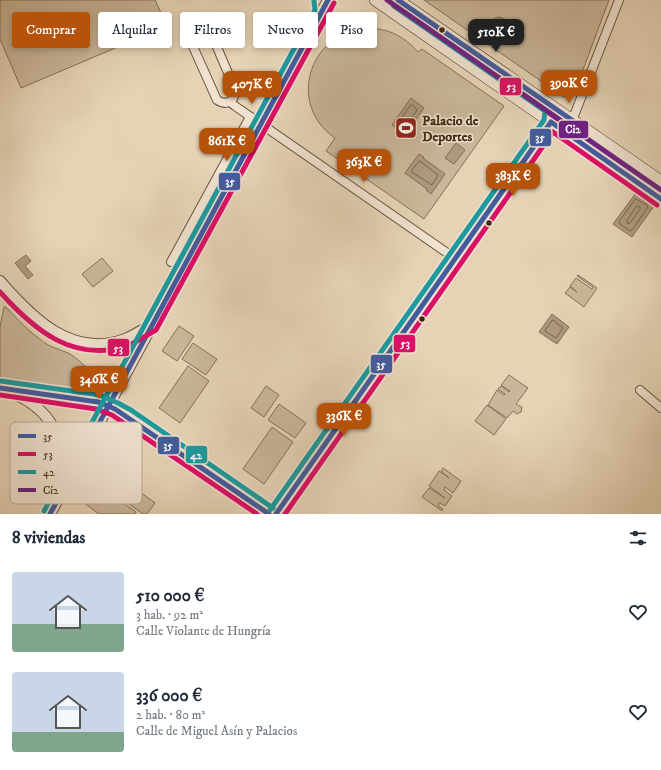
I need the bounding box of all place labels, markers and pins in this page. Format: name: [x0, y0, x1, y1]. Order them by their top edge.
pin: 510K €: [463, 19, 529, 53]
unlabelled marker: [437, 25, 447, 35]
pin: 390K €: [536, 70, 602, 104]
pin: 407K €: [219, 71, 285, 105]
place label: Palacio de Deportes: [422, 112, 479, 146]
sports icon: Palacio de Deportes: [393, 115, 419, 141]
pin: 861K €: [194, 128, 260, 162]
pin: 363K €: [331, 149, 397, 183]
pin: 383K €: [480, 163, 546, 197]
unlabelled marker: [484, 218, 494, 228]
unlabelled marker: [417, 314, 427, 324]
pin: 346K €: [66, 366, 132, 400]
pin: 336K €: [311, 403, 377, 437]

